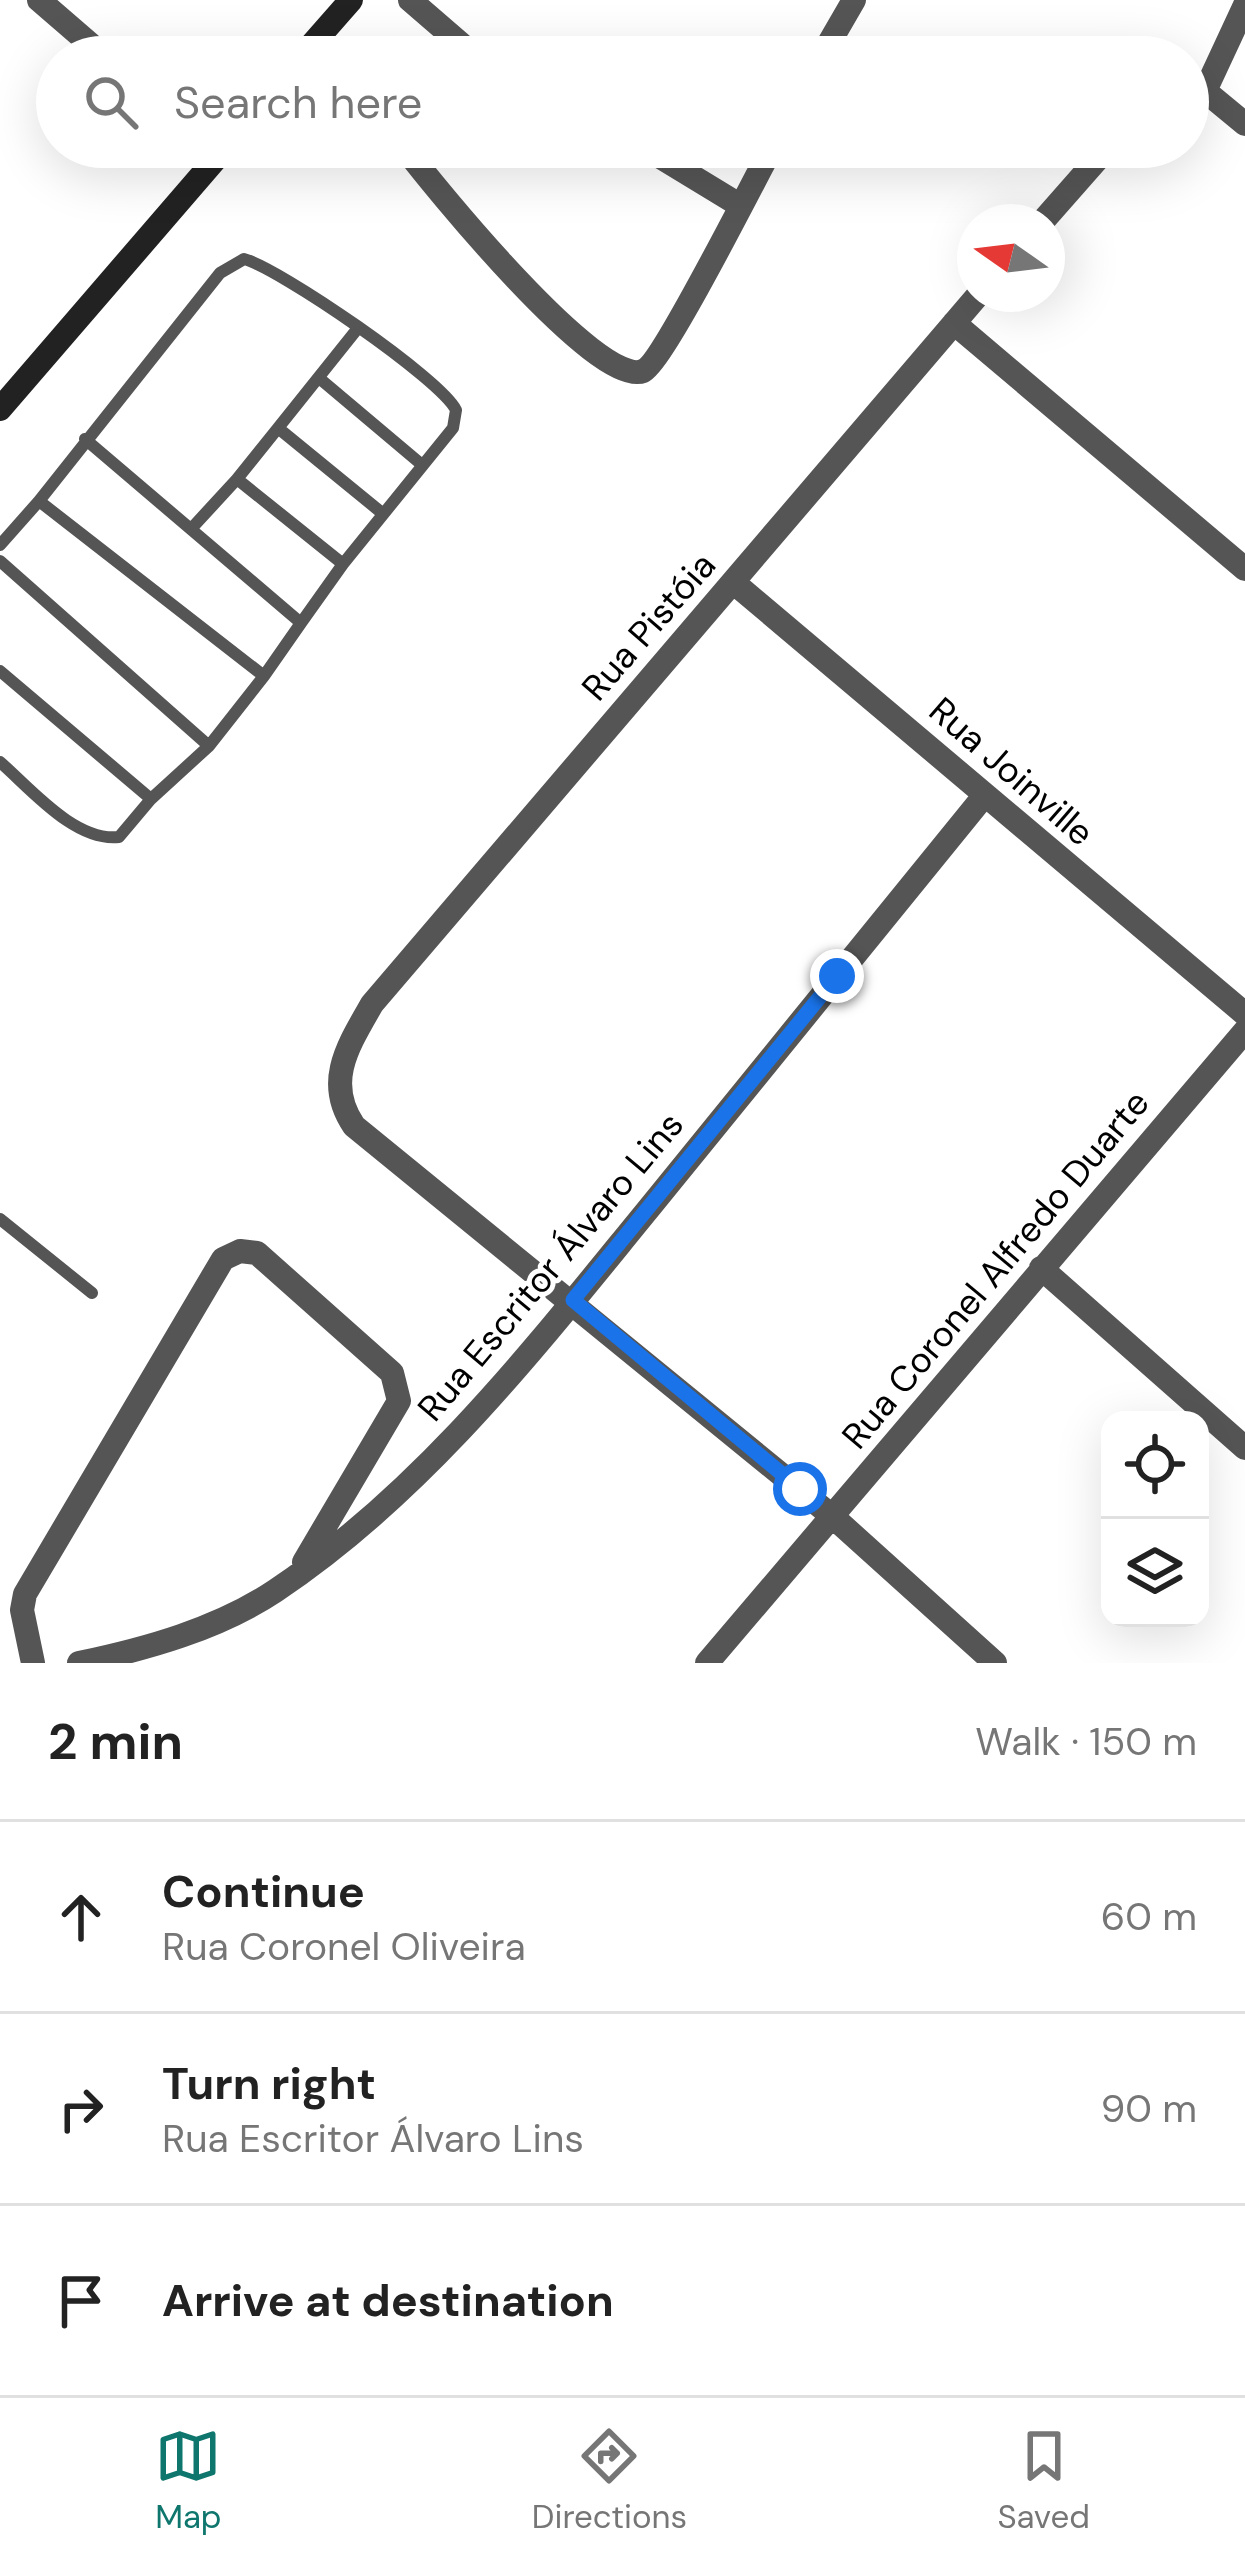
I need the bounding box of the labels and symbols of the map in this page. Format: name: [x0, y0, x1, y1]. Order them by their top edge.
north arrow: [957, 204, 1065, 312]
street label: Rua Pistóia: [571, 543, 726, 710]
street label: Rua Joinville: [919, 687, 1104, 856]
route end: [810, 949, 864, 1003]
street label: Rua Coronel Alfredo Duarte: [831, 1080, 1159, 1458]
street label: Rua Escritor Álvaro Lins: [407, 1102, 694, 1431]
route start: [773, 1462, 827, 1516]

